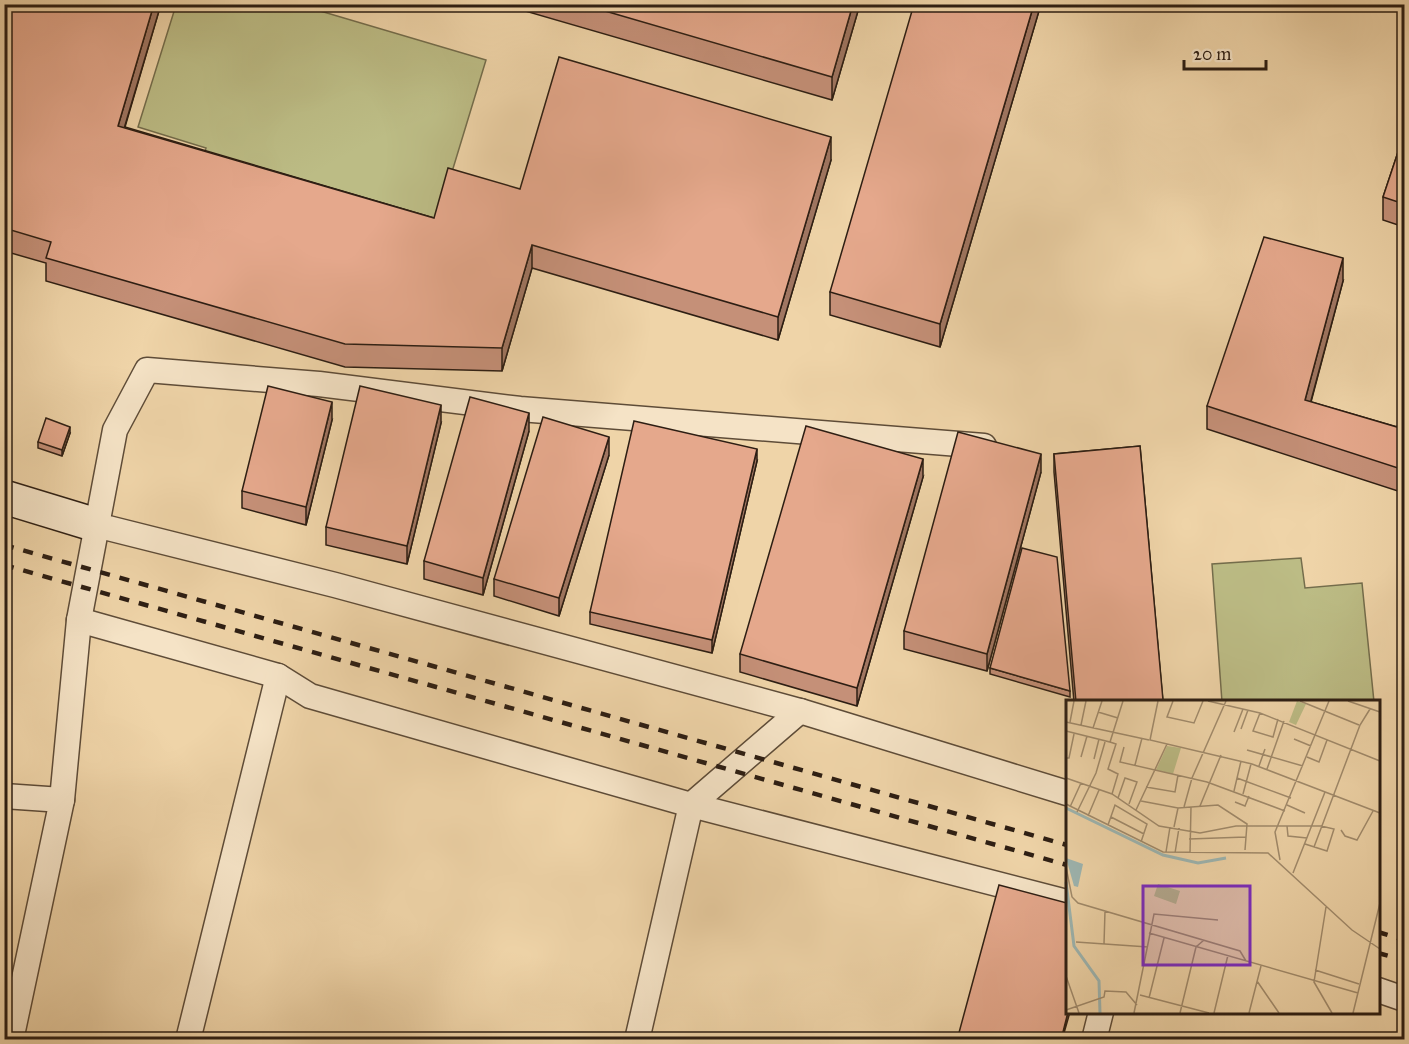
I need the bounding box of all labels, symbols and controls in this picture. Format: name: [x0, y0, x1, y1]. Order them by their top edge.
scale bar: [1184, 33, 1266, 71]
text: 20 m: [1193, 43, 1231, 65]
inset map: [1066, 700, 1379, 1014]

